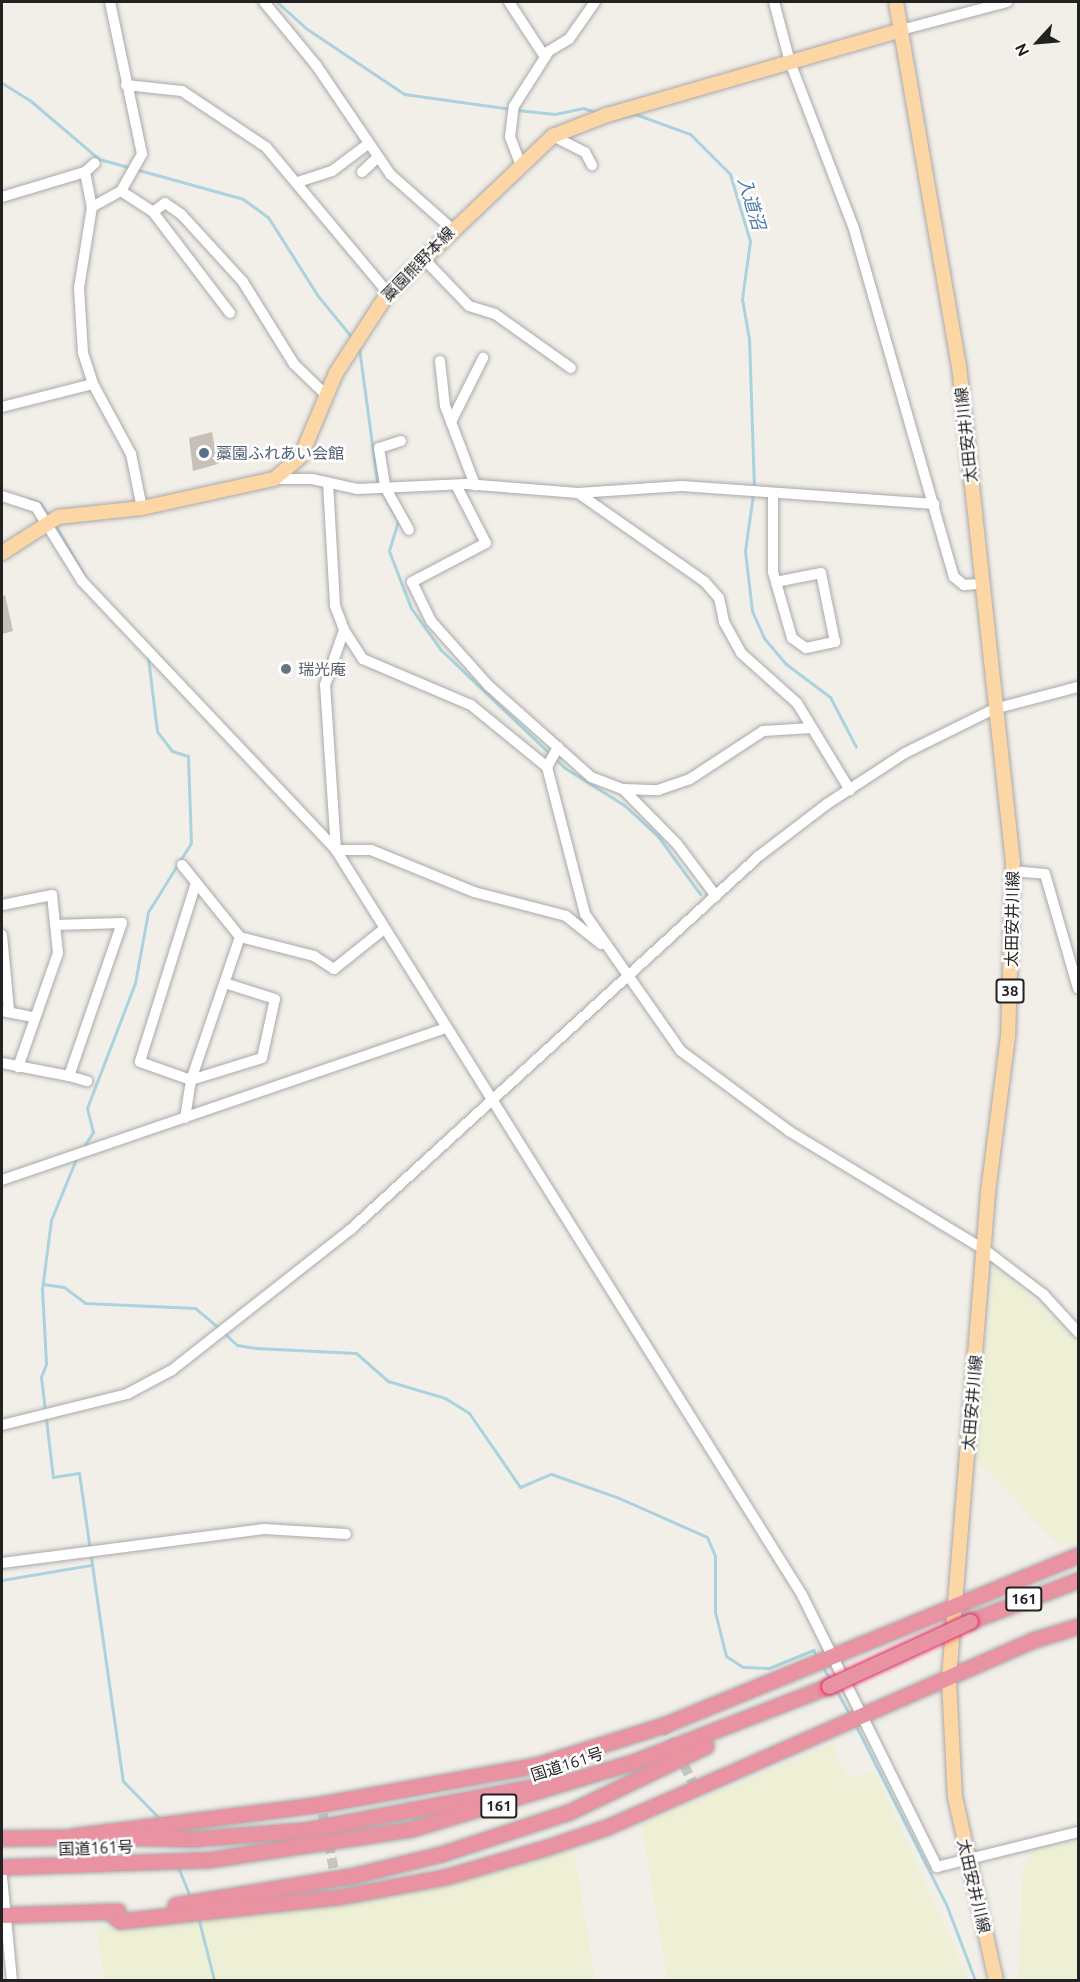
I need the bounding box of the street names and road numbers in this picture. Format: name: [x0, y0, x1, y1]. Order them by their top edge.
street label: 藁園熊野本線: [378, 223, 458, 305]
street label: 太田安井川線: [951, 386, 981, 484]
street label: 太田安井川線: [1002, 871, 1022, 967]
road number: 38: [995, 979, 1025, 1003]
street label: 太田安井川線: [958, 1354, 986, 1452]
road number: 161: [1004, 1587, 1044, 1611]
street label: 国道161号: [528, 1743, 606, 1785]
road number: 161: [480, 1794, 518, 1818]
street label: 国道161号: [58, 1837, 134, 1859]
street label: 太田安井川線: [954, 1837, 994, 1935]

